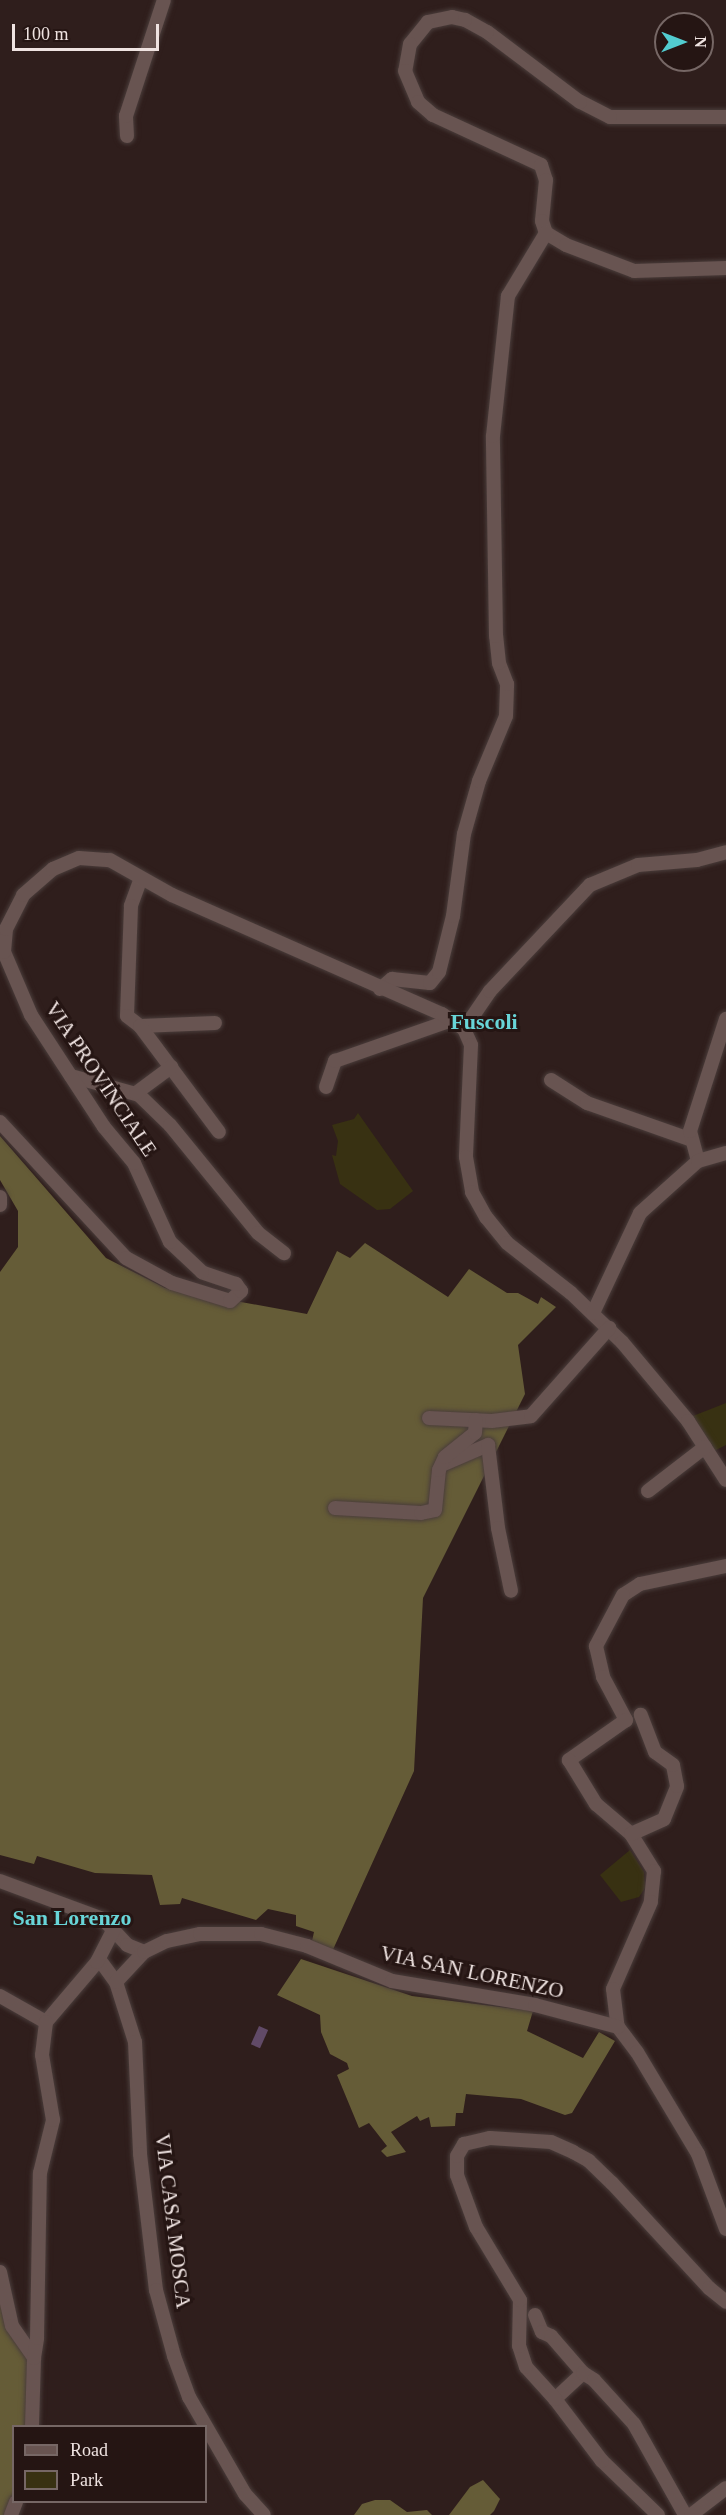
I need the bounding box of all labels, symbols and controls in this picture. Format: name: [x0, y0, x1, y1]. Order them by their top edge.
scale bar: [15, 12, 162, 50]
north arrow: [654, 12, 714, 72]
text: 100 m: [23, 24, 69, 44]
text: N: [692, 36, 709, 48]
street label: VIA PROVINCIALE: [40, 996, 162, 1162]
district label: Fuscoli: [450, 1009, 518, 1035]
district label: San Lorenzo: [13, 1905, 131, 1931]
street label: VIA SAN LORENZO: [378, 1940, 566, 2004]
street label: VIA CASA MOSCA: [150, 2131, 196, 2311]
legend: [12, 2425, 207, 2503]
text: Road: [70, 2440, 108, 2460]
text: Park: [70, 2470, 103, 2490]

